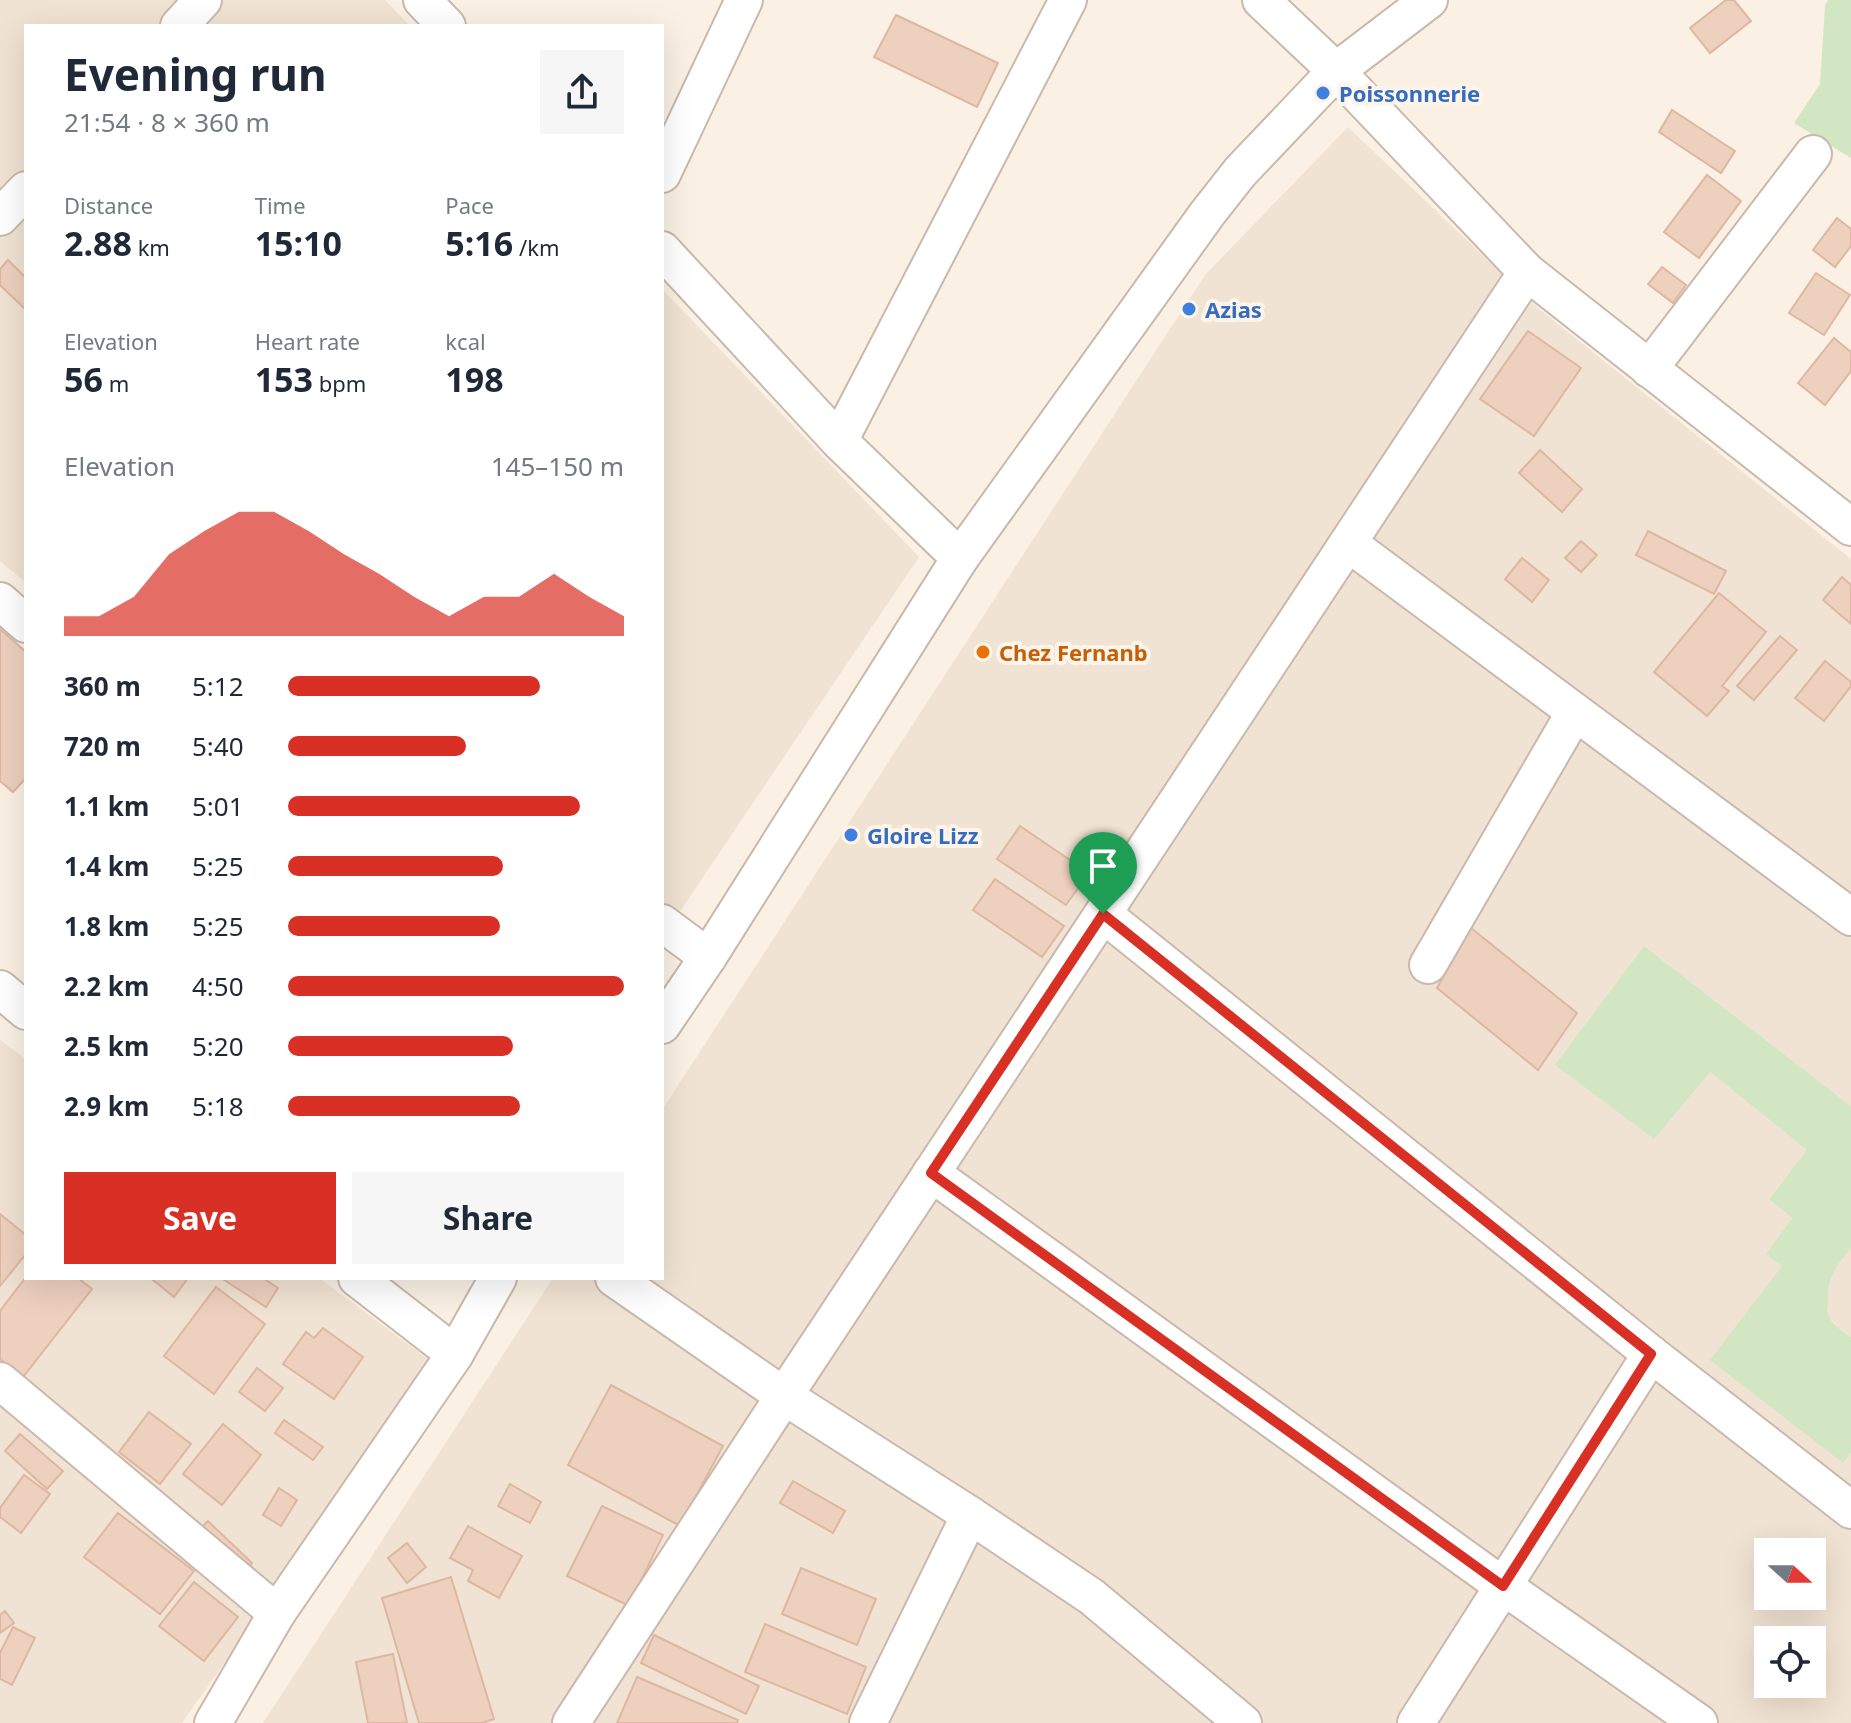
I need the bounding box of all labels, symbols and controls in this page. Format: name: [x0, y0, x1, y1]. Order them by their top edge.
text: Evening run: [64, 44, 327, 104]
button: share: [540, 50, 624, 134]
place label: Poissonnerie: [1339, 78, 1480, 108]
marker: Poissonnerie: [1314, 84, 1332, 102]
text: 21:54 · 8 × 360 m: [64, 104, 270, 140]
text: Distance: [64, 190, 153, 220]
text: Time: [255, 190, 306, 220]
text: Pace: [445, 190, 494, 220]
text: 2.88: [64, 220, 132, 266]
text: 15:10: [255, 220, 342, 266]
text: 5:16: [445, 220, 513, 266]
text: km: [132, 232, 170, 262]
text: /km: [513, 232, 559, 262]
place label: Azias: [1205, 294, 1262, 324]
marker: Azias: [1180, 300, 1198, 318]
text: Elevation: [64, 326, 158, 356]
text: Heart rate: [255, 326, 360, 356]
text: kcal: [445, 326, 486, 356]
text: 56: [64, 356, 103, 402]
text: 153: [255, 356, 313, 402]
text: 198: [445, 356, 504, 402]
text: m: [103, 368, 129, 398]
text: bpm: [313, 368, 366, 398]
text: Elevation: [64, 448, 175, 484]
text: 145–150 m: [491, 448, 624, 484]
place label: Chez Fernanb: [999, 637, 1148, 667]
marker: Chez Fernanb: [974, 643, 992, 661]
text: 360 m: [64, 668, 141, 704]
text: 5:12: [192, 668, 244, 704]
text: 720 m: [64, 728, 141, 764]
text: 5:40: [192, 728, 244, 764]
text: 1.1 km: [64, 788, 149, 824]
text: 5:01: [192, 788, 244, 824]
place label: Gloire Lizz: [867, 820, 979, 850]
marker: Gloire Lizz: [842, 826, 860, 844]
pin: [1069, 832, 1137, 914]
icon: arrive: [1081, 844, 1125, 888]
text: 1.4 km: [64, 848, 149, 884]
text: 5:25: [192, 848, 244, 884]
text: 1.8 km: [64, 908, 149, 944]
text: 5:25: [192, 908, 244, 944]
text: 2.2 km: [64, 968, 149, 1004]
text: 4:50: [192, 968, 244, 1004]
text: 2.5 km: [64, 1028, 149, 1064]
text: 5:20: [192, 1028, 244, 1064]
text: 2.9 km: [64, 1088, 149, 1124]
text: 5:18: [192, 1088, 244, 1124]
button: Save: [64, 1172, 336, 1264]
button: Share: [352, 1172, 624, 1264]
north arrow: [1754, 1538, 1826, 1610]
map controls: [1754, 1538, 1826, 1698]
button: locate: [1754, 1626, 1826, 1698]

